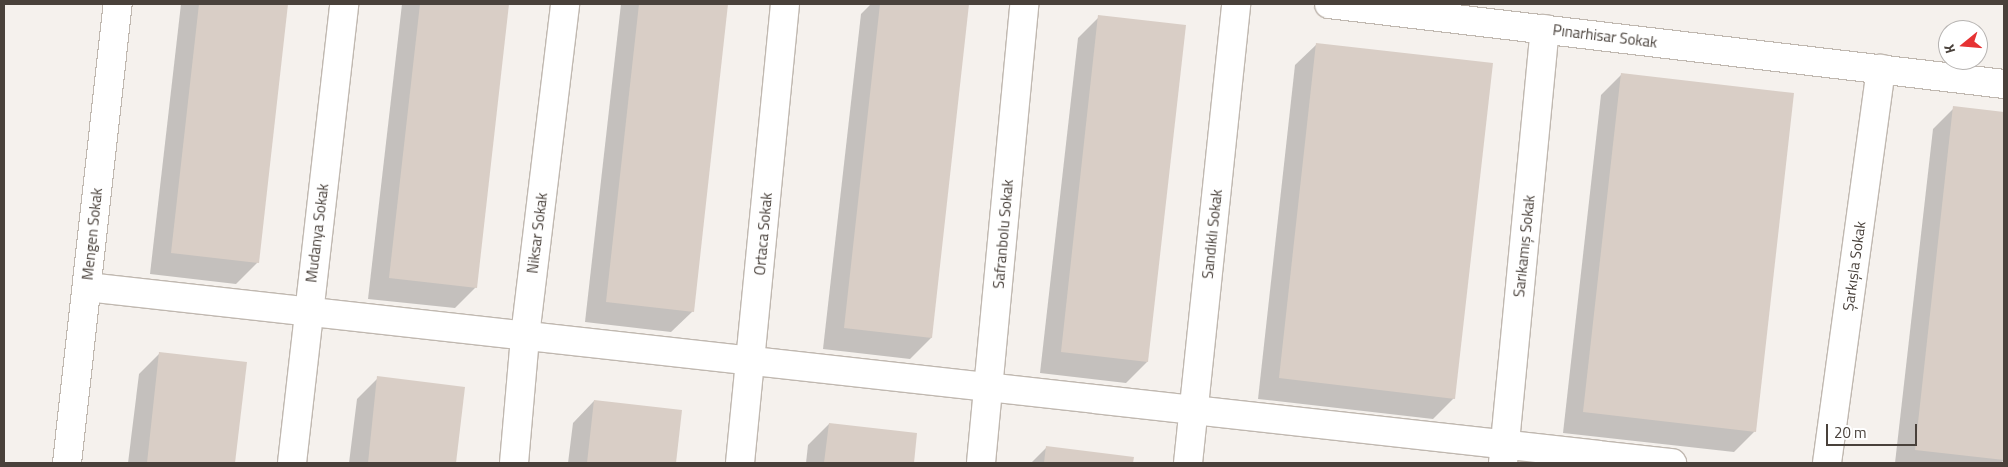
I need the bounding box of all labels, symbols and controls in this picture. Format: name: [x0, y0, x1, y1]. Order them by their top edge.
north arrow: [1938, 20, 1988, 70]
street label: Pınarhisar Sokak: [1552, 21, 1658, 51]
text: K: [1938, 42, 1960, 56]
street label: Safranbolu Sokak: [989, 179, 1017, 289]
street label: Mudanya Sokak: [302, 182, 332, 284]
street label: Mengen Sokak: [78, 187, 106, 281]
street label: Sandıklı Sokak: [1198, 188, 1226, 280]
street label: Niksar Sokak: [523, 191, 551, 275]
street label: Ortaca Sokak: [750, 192, 776, 276]
street label: Sarıkamış Sokak: [1510, 194, 1538, 298]
street label: Şarkışla Sokak: [1839, 220, 1869, 312]
scale bar: [1828, 414, 1919, 446]
text: 20 m: [1834, 421, 1867, 444]

